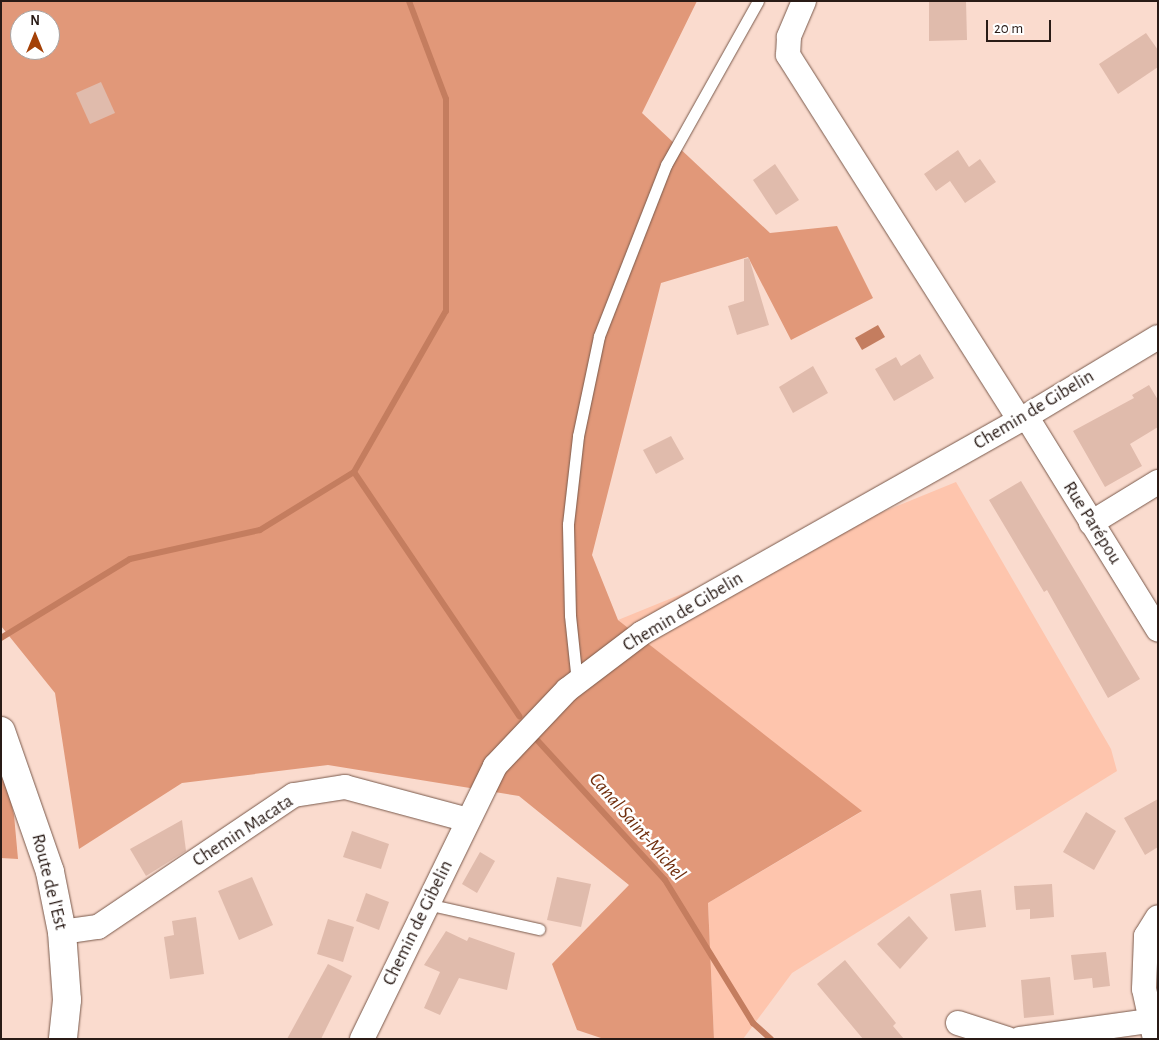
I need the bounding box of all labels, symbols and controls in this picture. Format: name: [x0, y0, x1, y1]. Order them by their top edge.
north arrow: [10, 10, 60, 60]
scale bar: [989, 10, 1054, 42]
text: N: [30, 14, 40, 28]
text: 20 m: [994, 21, 1023, 36]
street label: Chemin de Gibelin: [970, 365, 1098, 455]
street label: Rue Parépou: [1058, 477, 1126, 569]
street label: Chemin de Gibelin: [619, 567, 747, 657]
water label: Canal Saint-Michel: [584, 768, 690, 886]
street label: Chemin Macata: [188, 790, 298, 872]
street label: Route de l'Est: [26, 832, 72, 932]
street label: Chemin de Gibelin: [378, 857, 458, 989]

